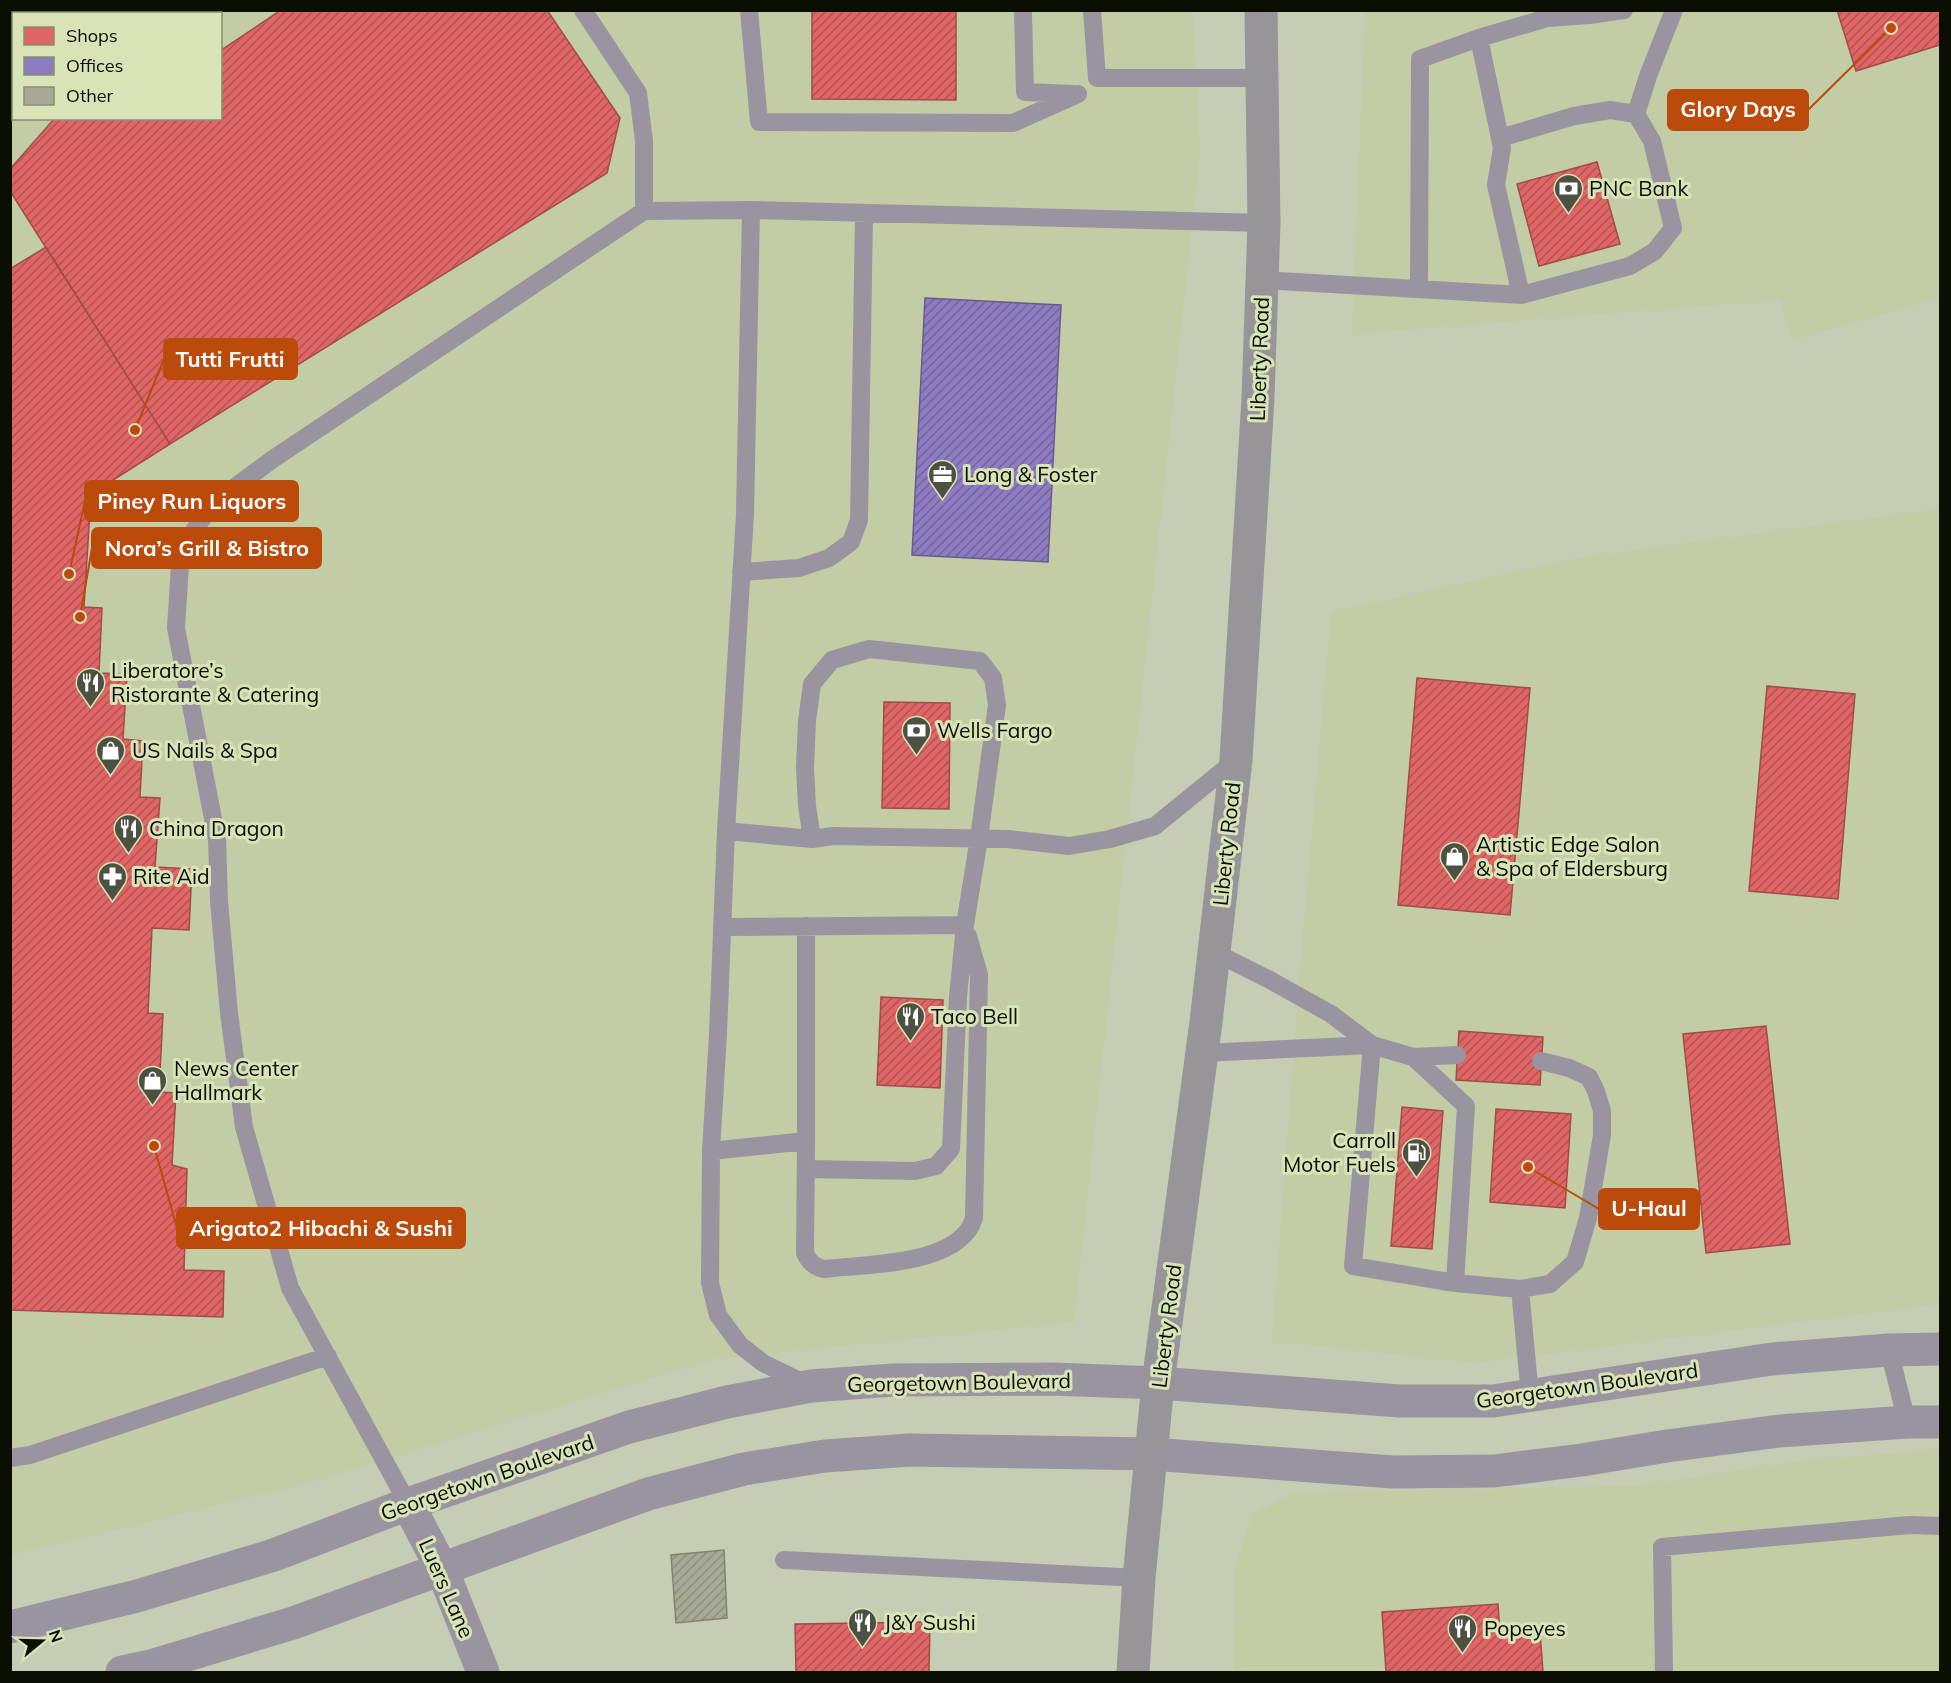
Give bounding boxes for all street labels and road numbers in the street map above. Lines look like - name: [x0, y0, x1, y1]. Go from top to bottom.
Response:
- street label: Liberty Road: [1244, 296, 1274, 422]
- street label: Liberty Road: [1207, 781, 1245, 907]
- street label: Liberty Road: [1146, 1263, 1186, 1389]
- street label: Georgetown Boulevard: [1474, 1357, 1700, 1413]
- street label: Georgetown Boulevard: [847, 1367, 1071, 1397]
- street label: Georgetown Boulevard: [377, 1428, 597, 1526]
- street label: Luers Lane: [414, 1534, 480, 1642]

